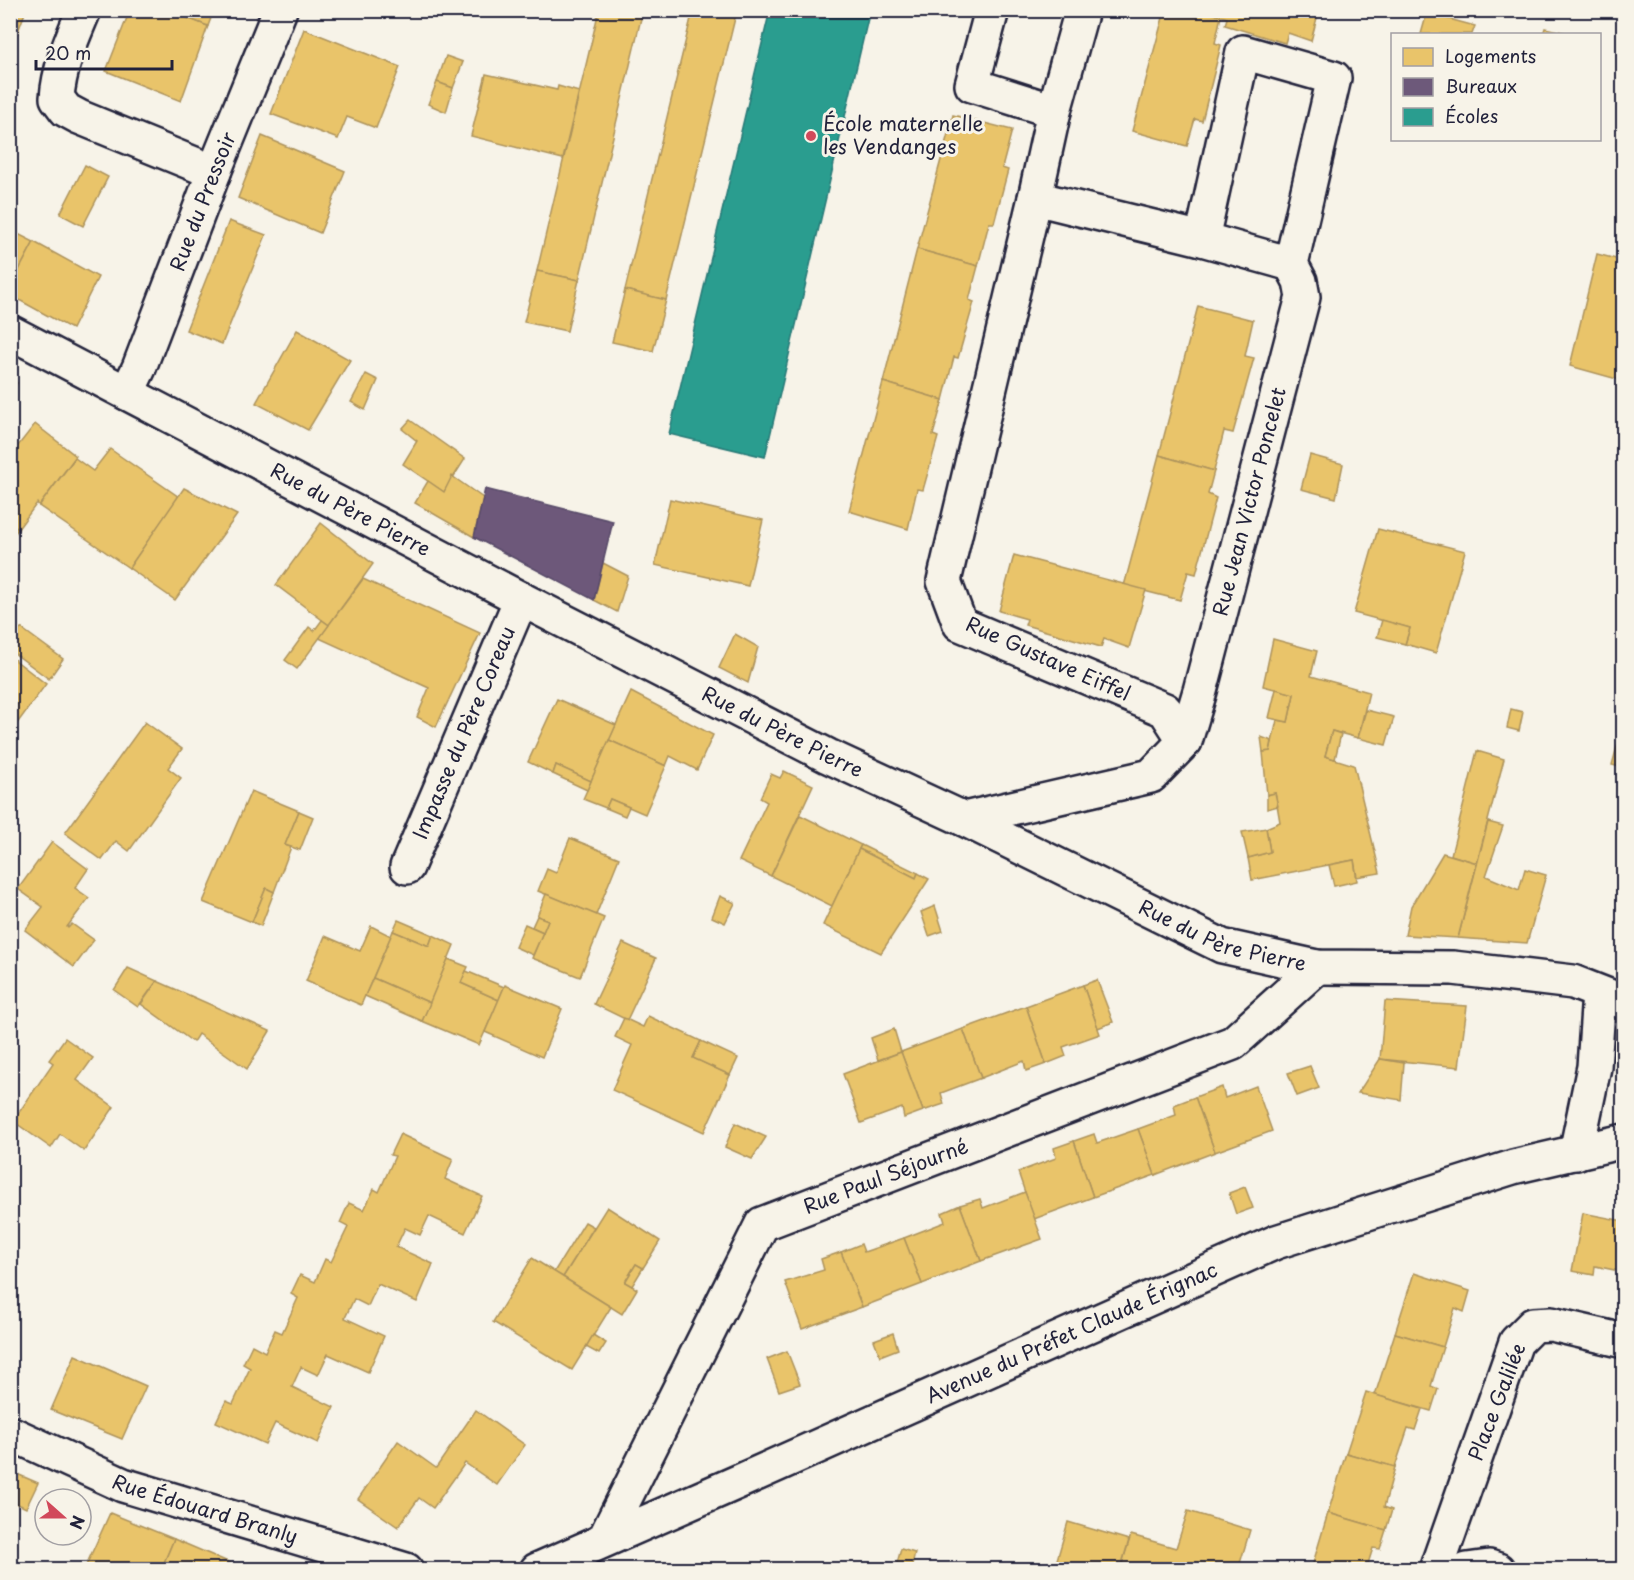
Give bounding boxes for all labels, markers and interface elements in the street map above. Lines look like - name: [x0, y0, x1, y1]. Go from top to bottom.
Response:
- scale bar: [36, 33, 172, 71]
- legend: [1391, 33, 1601, 141]
- text: 20 m: [45, 39, 91, 66]
- text: Logements: [1445, 42, 1536, 69]
- text: Bureaux: [1445, 72, 1517, 99]
- text: Écoles: [1445, 102, 1498, 129]
- place label: École maternelle les Vendanges: [823, 108, 983, 161]
- street label: Rue du Pressoir: [161, 127, 243, 275]
- marker: École maternelle les Vendanges: [804, 129, 818, 143]
- street label: Rue Jean Victor Poncelet: [1204, 384, 1293, 619]
- street label: Rue du Père Pierre: [265, 455, 436, 563]
- street label: Rue Gustave Eiffel: [961, 608, 1135, 708]
- street label: Impasse du Père Coreau: [405, 621, 522, 843]
- street label: Rue du Père Pierre: [697, 678, 868, 784]
- street label: Rue du Père Pierre: [1134, 891, 1309, 978]
- street label: Rue Paul Séjourné: [799, 1130, 972, 1221]
- street label: Avenue du Préfet Claude Érignac: [921, 1254, 1222, 1410]
- street label: Place Galilée: [1460, 1338, 1532, 1465]
- street label: Rue Édouard Branly: [108, 1466, 302, 1551]
- north arrow: [33, 1487, 93, 1547]
- text: N: [64, 1513, 91, 1533]

